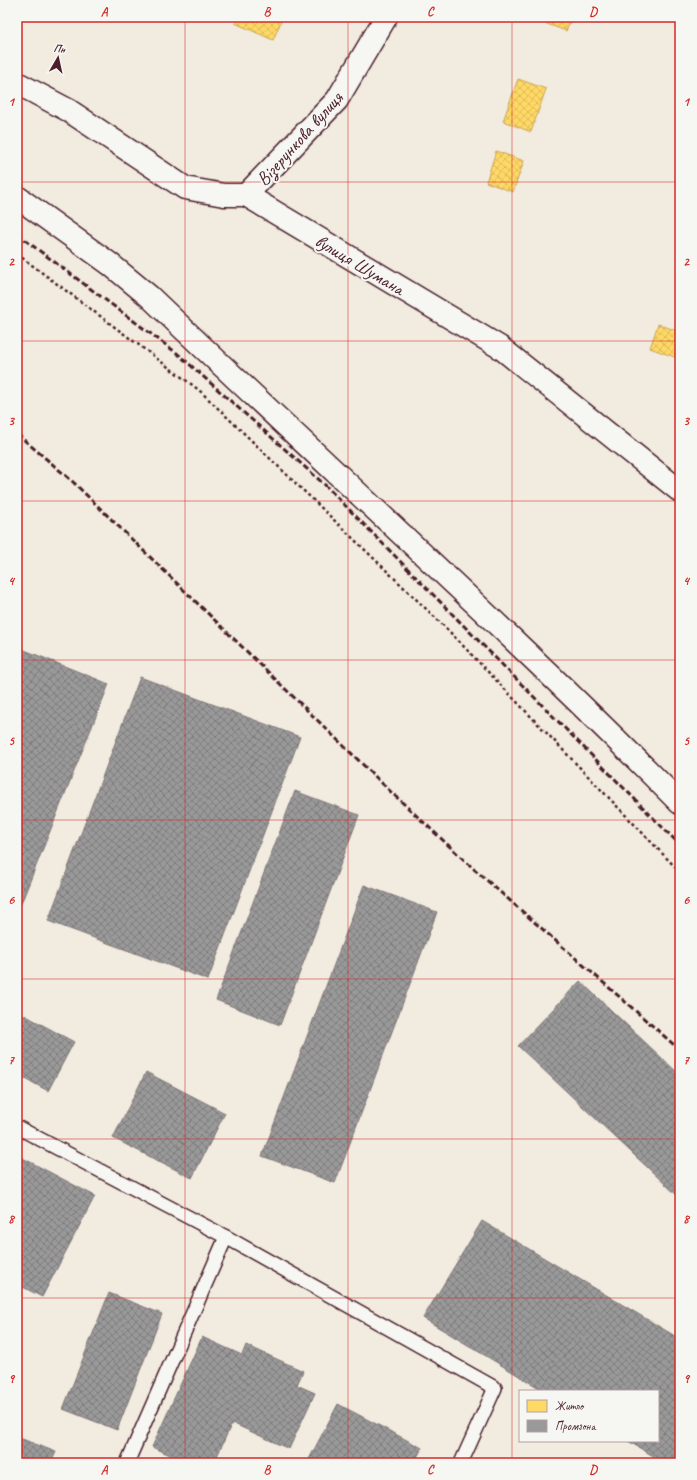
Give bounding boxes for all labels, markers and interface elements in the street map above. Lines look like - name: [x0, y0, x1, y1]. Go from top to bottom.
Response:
- text: A: [101, 4, 109, 20]
- text: B: [264, 4, 272, 20]
- text: C: [427, 4, 435, 20]
- text: D: [589, 4, 598, 20]
- north arrow: [38, 38, 78, 78]
- text: Пн: [53, 40, 67, 56]
- street label: Візерункова вулиця: [251, 86, 349, 191]
- text: 1: [8, 94, 16, 110]
- text: 1: [683, 94, 691, 110]
- street label: вулиця Шумана: [311, 229, 410, 302]
- text: 2: [8, 254, 15, 270]
- text: 2: [683, 254, 690, 270]
- text: 3: [8, 413, 15, 429]
- text: 3: [683, 413, 690, 429]
- text: 4: [8, 573, 16, 589]
- text: 4: [683, 573, 691, 589]
- text: 5: [8, 733, 15, 749]
- text: 5: [683, 733, 690, 749]
- text: 6: [8, 892, 15, 908]
- text: 6: [683, 892, 690, 908]
- text: 7: [8, 1052, 15, 1068]
- text: 7: [683, 1052, 690, 1068]
- text: 8: [8, 1211, 16, 1227]
- text: 8: [683, 1211, 691, 1227]
- text: 9: [8, 1371, 15, 1387]
- text: 9: [683, 1371, 690, 1387]
- legend: [519, 1390, 659, 1442]
- text: Житло: [555, 1398, 585, 1414]
- text: Промзона: [555, 1418, 597, 1434]
- text: A: [101, 1462, 109, 1478]
- text: B: [264, 1462, 272, 1478]
- text: C: [427, 1462, 435, 1478]
- text: D: [589, 1462, 598, 1478]

